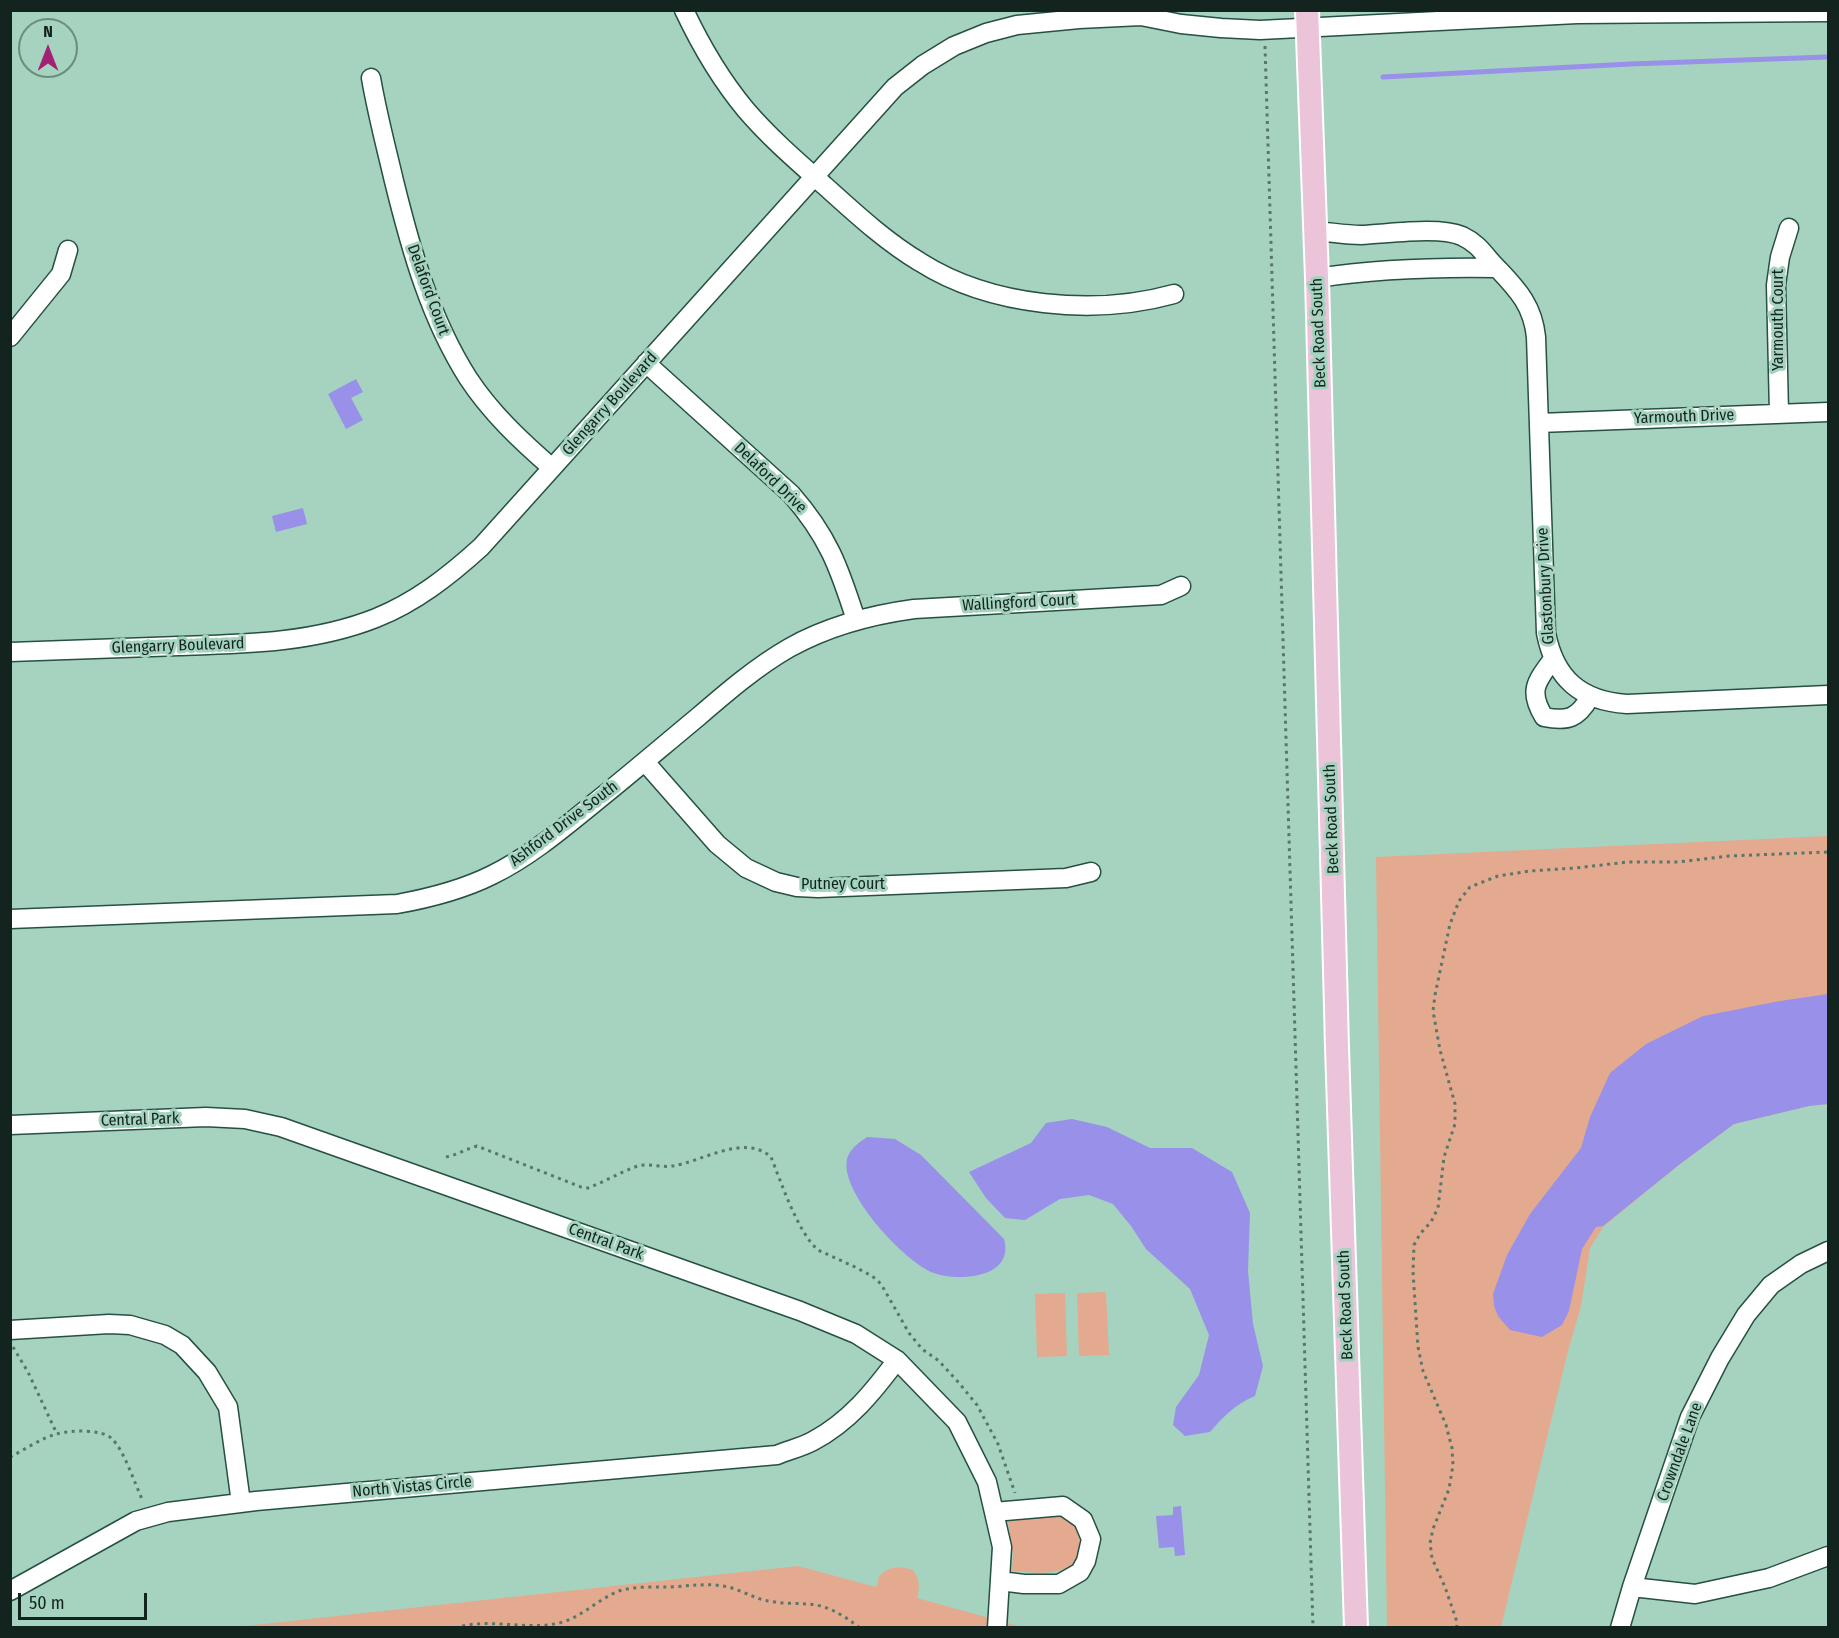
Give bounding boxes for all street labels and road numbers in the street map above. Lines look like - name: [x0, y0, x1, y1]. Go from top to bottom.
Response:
- street label: Delaford Court: [403, 242, 453, 338]
- street label: Yarmouth Court: [1769, 269, 1789, 371]
- street label: Beck Road South: [1307, 278, 1331, 388]
- street label: Glengarry Boulevard: [558, 348, 662, 460]
- street label: Yarmouth Drive: [1633, 406, 1735, 428]
- street label: Delaford Drive: [730, 439, 810, 517]
- street label: Glastonbury Drive: [1533, 527, 1559, 645]
- street label: Wallingford Court: [962, 590, 1076, 616]
- street label: Glengarry Boulevard: [111, 634, 245, 658]
- street label: Beck Road South: [1320, 764, 1344, 874]
- street label: Ashford Drive South: [506, 777, 622, 871]
- street label: Putney Court: [801, 875, 885, 895]
- street label: Central Park: [100, 1109, 180, 1131]
- street label: Central Park: [566, 1220, 646, 1264]
- street label: Beck Road South: [1334, 1250, 1358, 1360]
- street label: Crowndale Lane: [1653, 1400, 1707, 1504]
- street label: North Vistas Circle: [352, 1472, 472, 1502]

